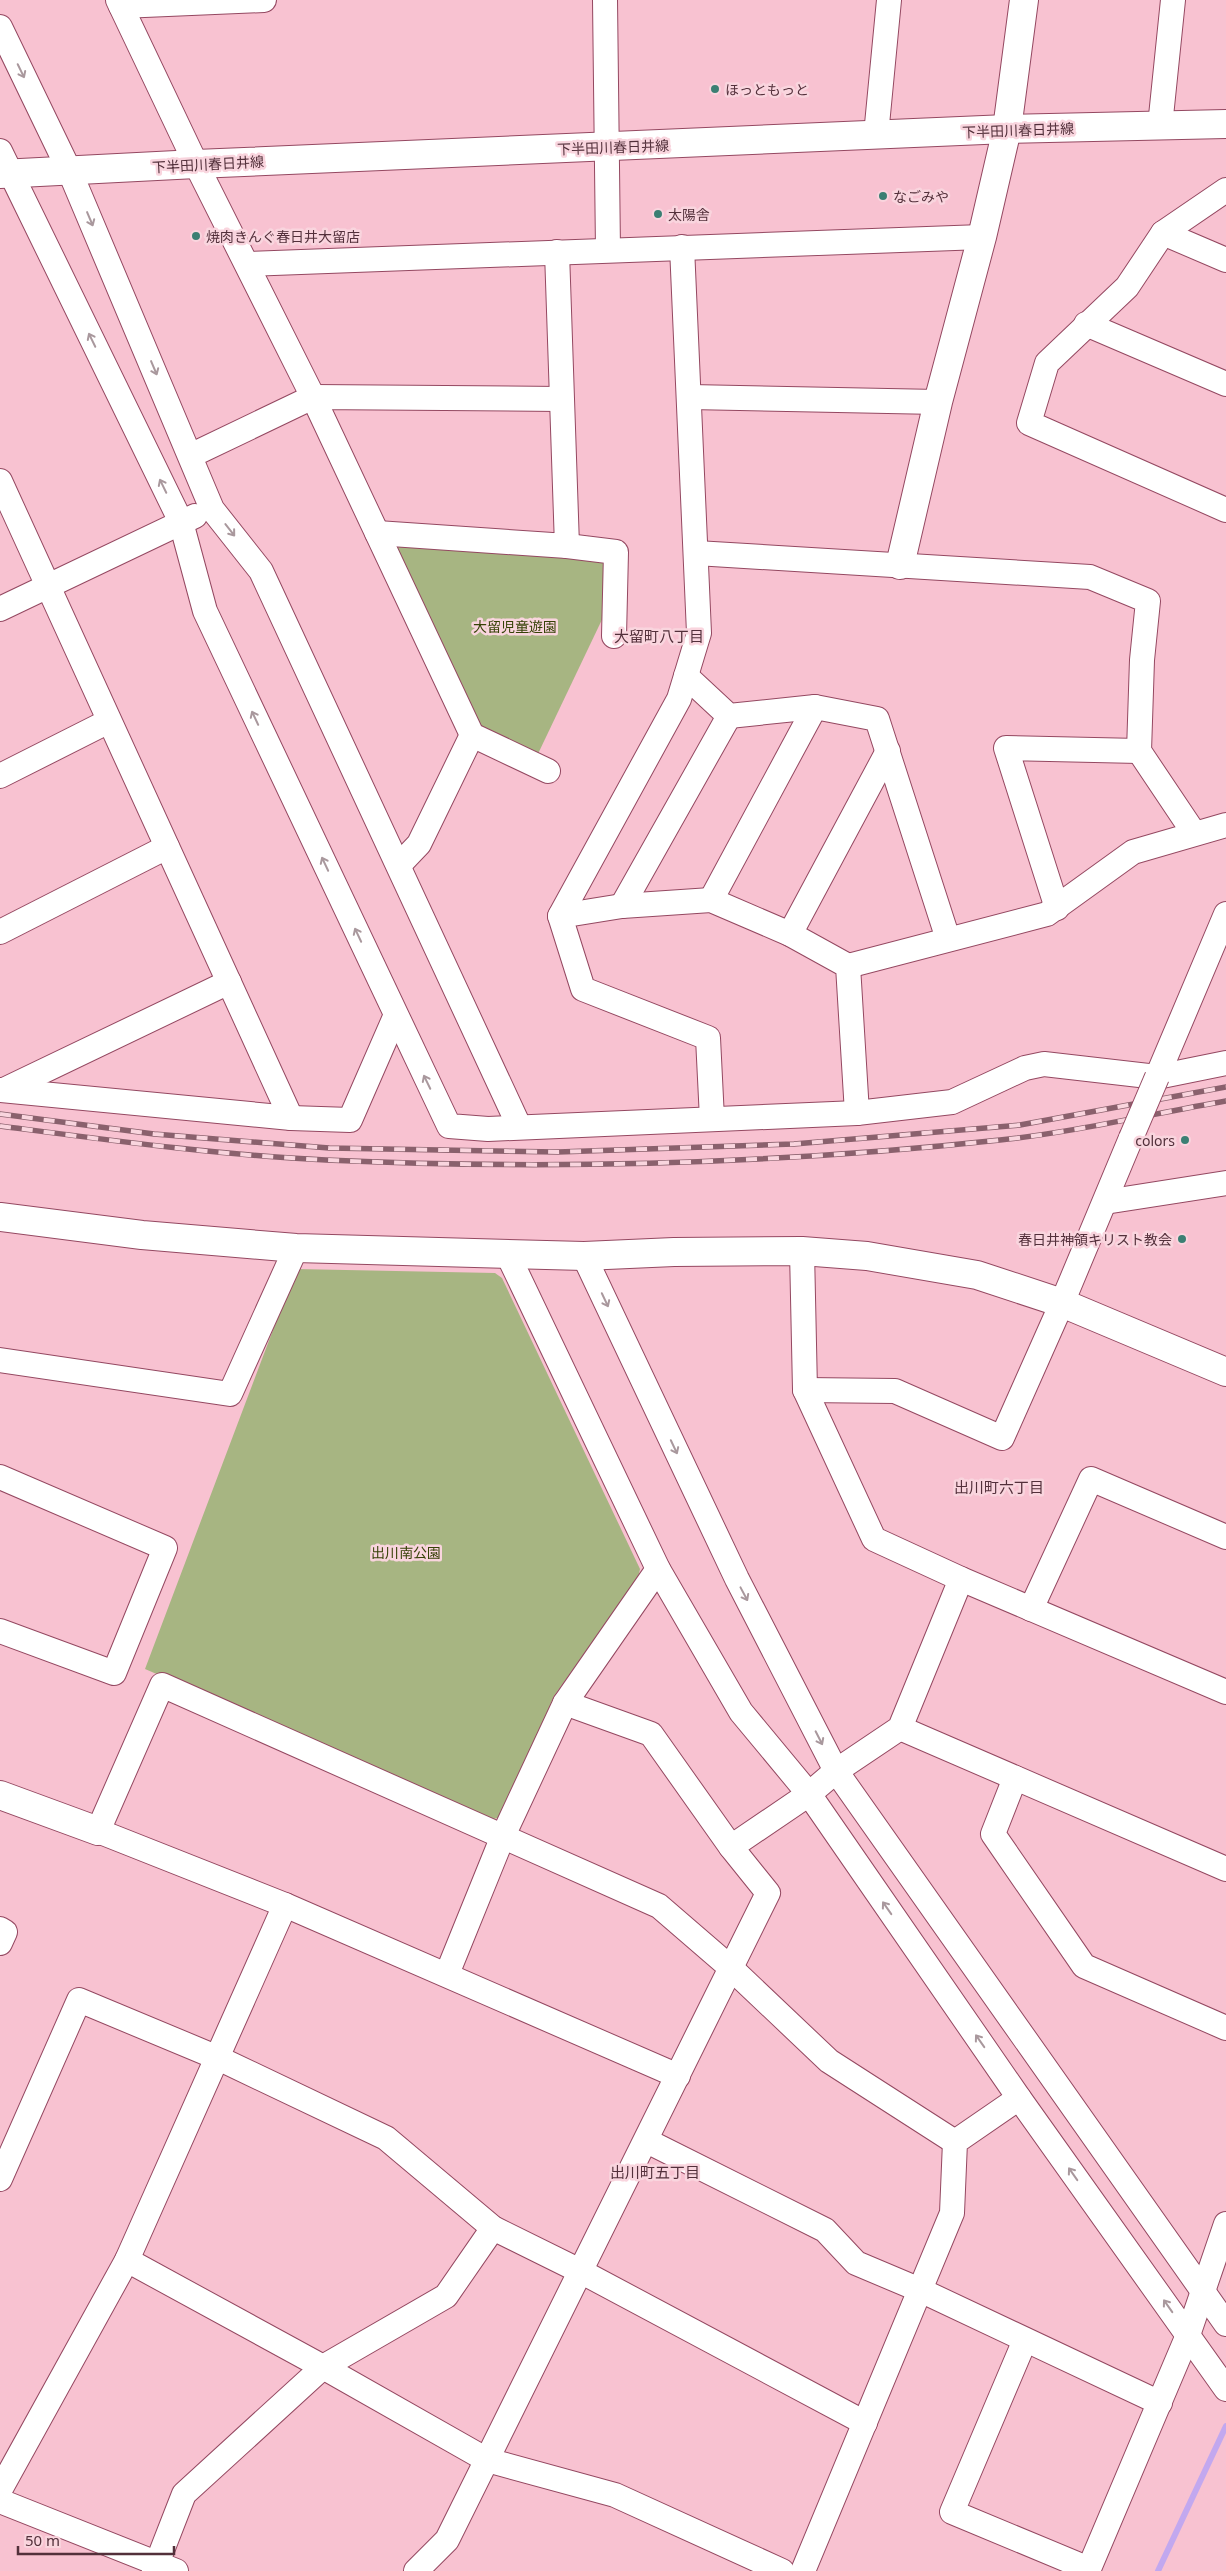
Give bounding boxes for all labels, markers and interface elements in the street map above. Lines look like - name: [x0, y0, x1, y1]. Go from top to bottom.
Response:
- one-way arrow: [17, 63, 26, 78]
- place label: ほっともっと: [725, 80, 809, 99]
- marker: ほっともっと: [709, 83, 721, 95]
- street label: 下半田川春日井線: [962, 119, 1074, 141]
- street label: 下半田川春日井線: [557, 136, 669, 158]
- street label: 下半田川春日井線: [152, 152, 264, 176]
- place label: なごみや: [893, 187, 949, 206]
- marker: なごみや: [877, 190, 889, 202]
- place label: 太陽舎: [668, 205, 710, 224]
- marker: 太陽舎: [652, 208, 664, 220]
- one-way arrow: [85, 211, 95, 226]
- place label: 焼肉きんぐ春日井大留店: [206, 227, 360, 246]
- marker: 焼肉きんぐ春日井大留店: [190, 230, 202, 242]
- one-way arrow: [87, 333, 96, 348]
- one-way arrow: [149, 360, 159, 375]
- one-way arrow: [158, 479, 168, 494]
- one-way arrow: [224, 523, 235, 536]
- park label: 大留児童遊園: [473, 617, 557, 636]
- district label: 大留町八丁目: [614, 626, 704, 646]
- one-way arrow: [250, 710, 260, 725]
- one-way arrow: [319, 857, 329, 872]
- one-way arrow: [352, 928, 362, 943]
- one-way arrow: [422, 1075, 431, 1090]
- place label: colors: [1135, 1131, 1175, 1150]
- marker: colors: [1179, 1134, 1191, 1146]
- place label: 春日井神領キリスト教会: [1018, 1230, 1172, 1249]
- marker: 春日井神領キリスト教会: [1176, 1233, 1188, 1245]
- one-way arrow: [601, 1292, 610, 1307]
- one-way arrow: [670, 1439, 680, 1454]
- district label: 出川町六丁目: [954, 1477, 1044, 1497]
- park label: 出川南公園: [371, 1543, 441, 1562]
- one-way arrow: [739, 1586, 749, 1601]
- one-way arrow: [815, 1730, 824, 1745]
- one-way arrow: [882, 1901, 892, 1915]
- one-way arrow: [975, 2034, 985, 2048]
- district label: 出川町五丁目: [610, 2162, 700, 2182]
- one-way arrow: [1068, 2167, 1078, 2181]
- one-way arrow: [1162, 2300, 1173, 2313]
- scale bar: [18, 2524, 174, 2556]
- text: 50 m: [25, 2530, 60, 2550]

